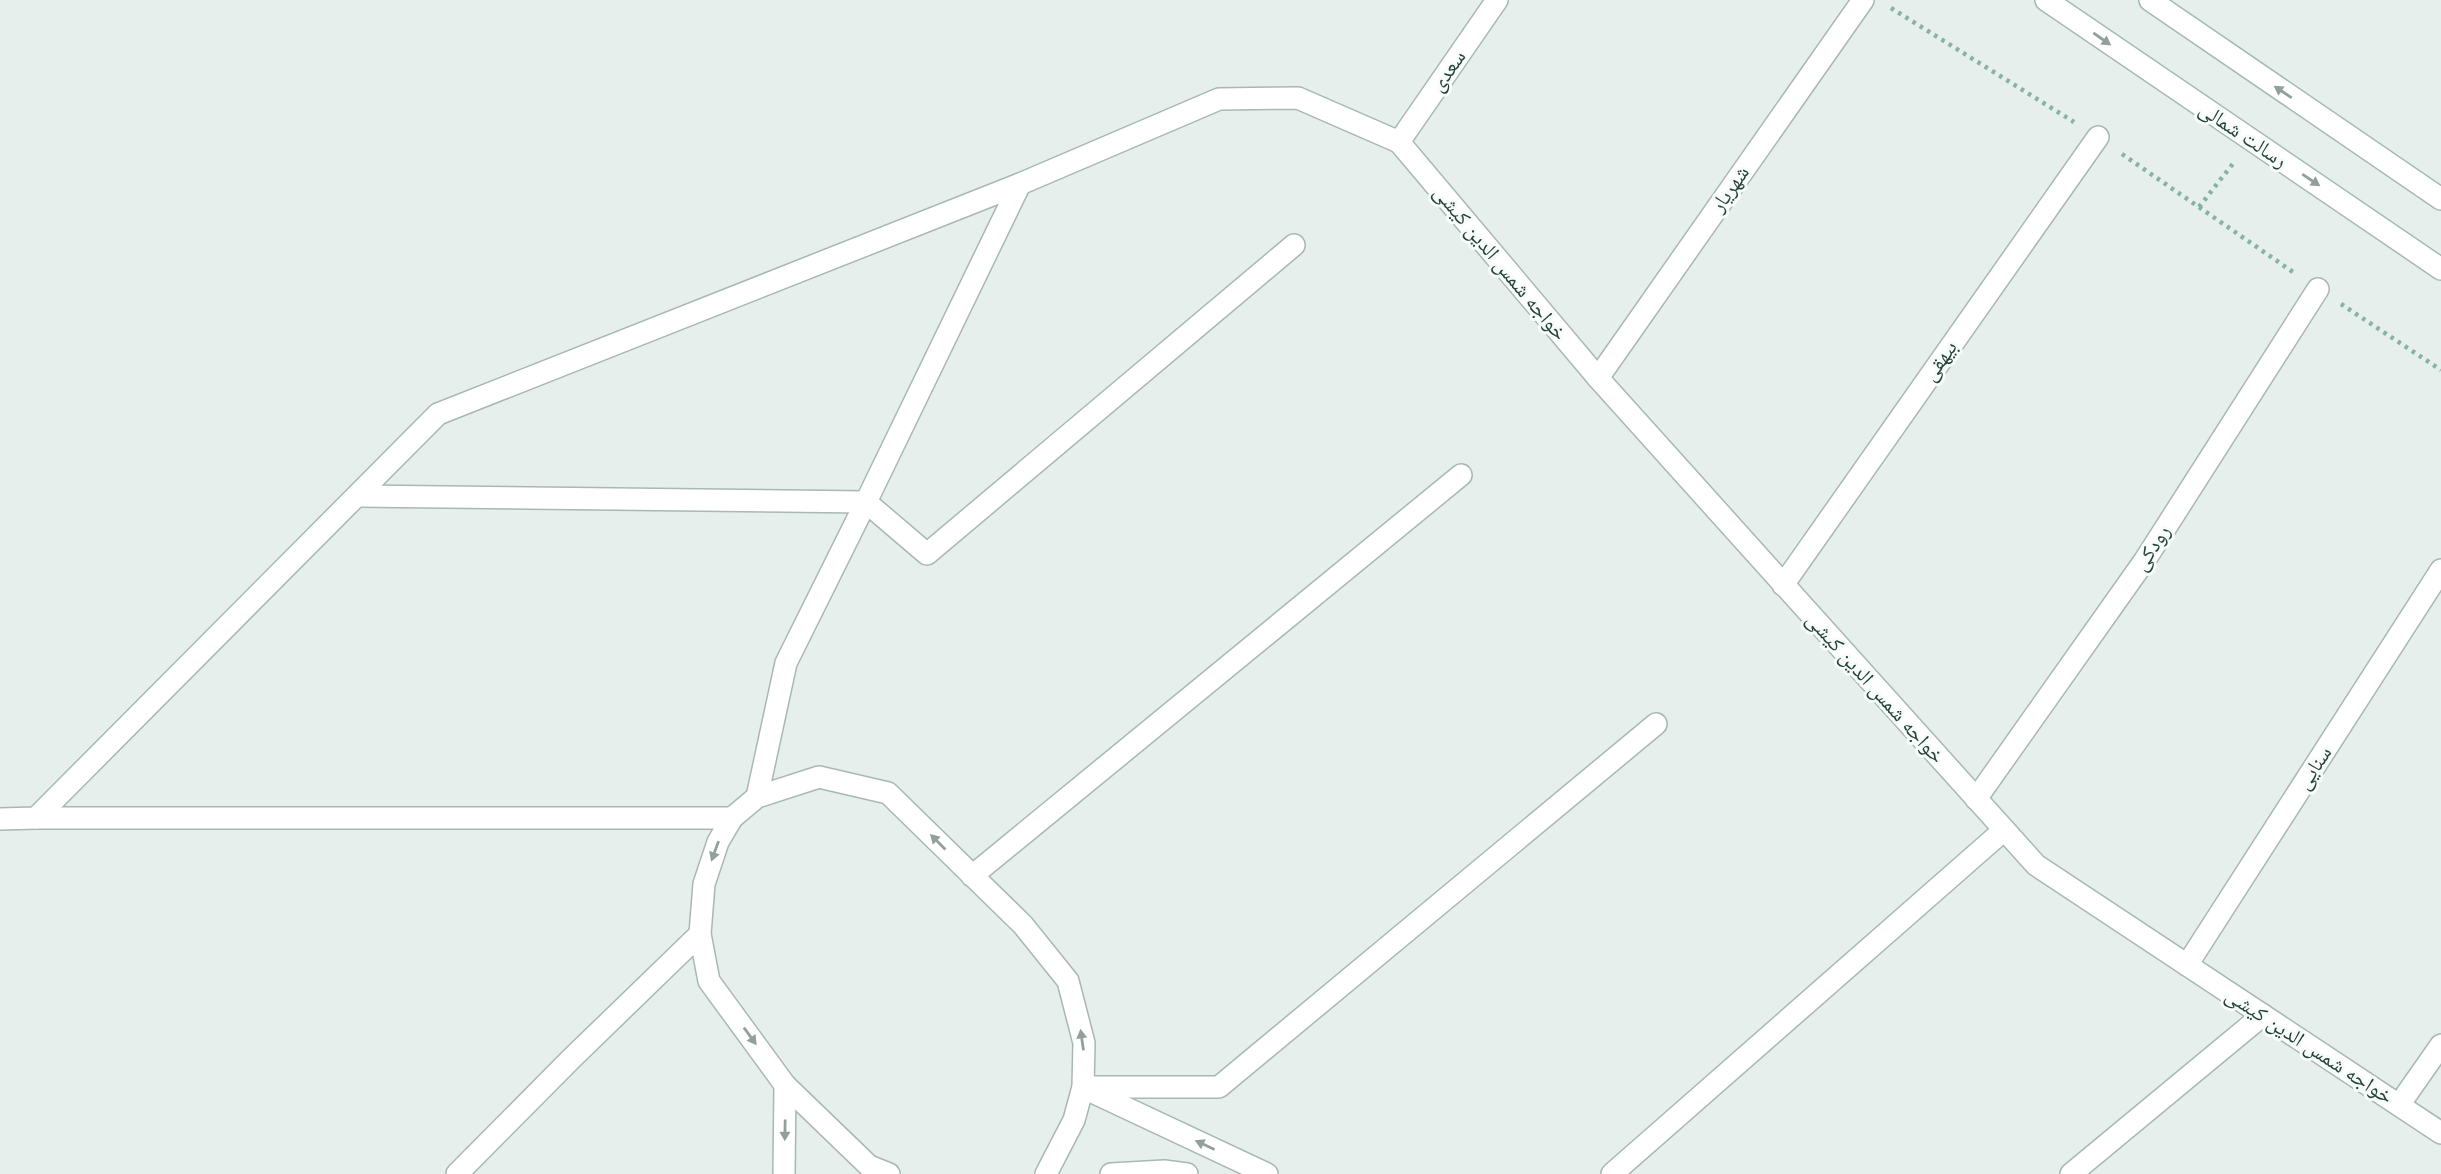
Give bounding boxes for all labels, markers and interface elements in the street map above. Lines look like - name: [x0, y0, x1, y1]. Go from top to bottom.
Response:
- one-way arrow: [2093, 32, 2111, 46]
- street label: سعدی: [1425, 45, 1471, 97]
- one-way arrow: [2274, 85, 2293, 98]
- street label: رسالت شمالی: [2194, 96, 2292, 174]
- street label: شهریار: [1705, 161, 1755, 218]
- one-way arrow: [2302, 173, 2320, 187]
- street label: خواجه شمس الدين كيشی: [1428, 180, 1572, 346]
- street label: بیهقی: [1917, 336, 1963, 386]
- street label: رودکی: [2128, 520, 2176, 576]
- street label: خواجه شمس الدين كيشی: [1801, 607, 1949, 769]
- street label: سنایی: [2291, 742, 2337, 794]
- one-way arrow: [930, 834, 947, 850]
- one-way arrow: [710, 841, 721, 862]
- street label: خواجه شمس الدين كيشی: [2221, 982, 2397, 1110]
- one-way arrow: [742, 1027, 756, 1045]
- one-way arrow: [1076, 1029, 1087, 1051]
- one-way arrow: [779, 1119, 790, 1141]
- one-way arrow: [1195, 1139, 1215, 1151]

